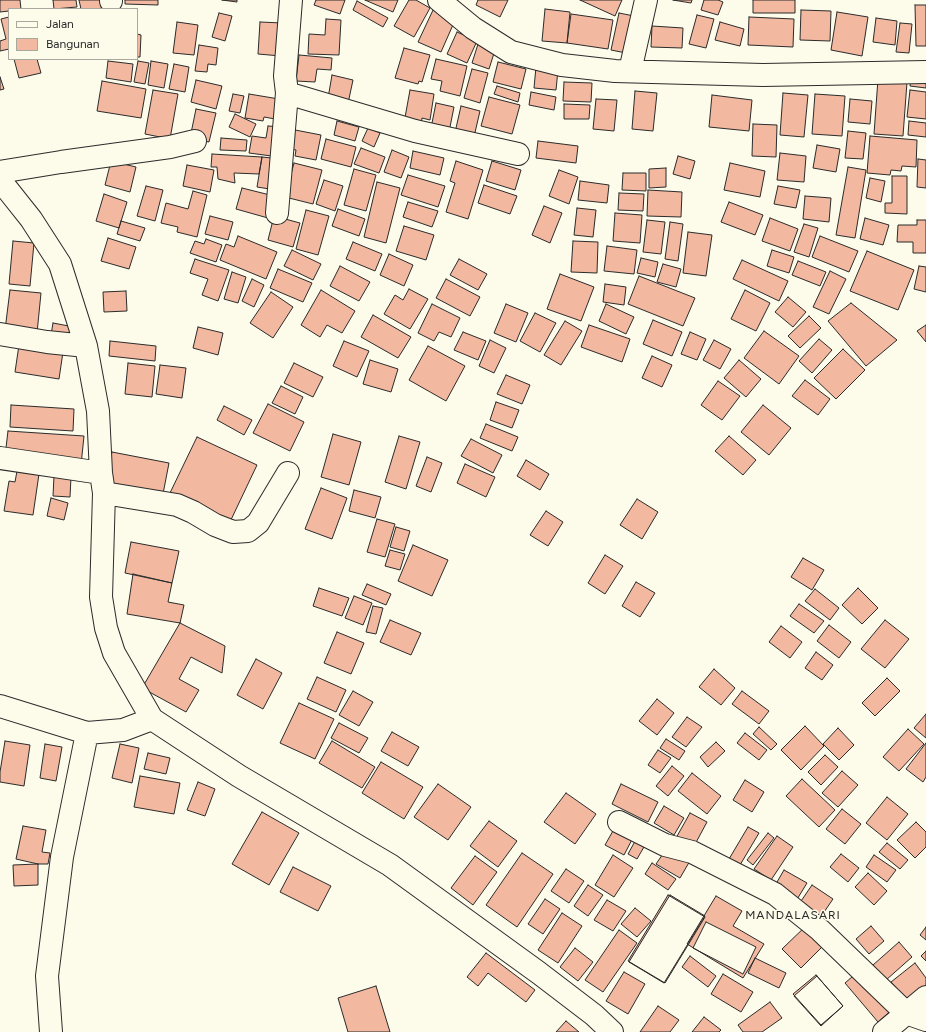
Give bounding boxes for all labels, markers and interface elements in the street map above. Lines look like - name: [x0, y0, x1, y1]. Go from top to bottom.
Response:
- legend: [8, 8, 138, 60]
- text: Jalan: [46, 17, 74, 31]
- text: Bangunan: [46, 37, 99, 51]
- district label: MANDALASARI: [745, 908, 841, 922]

